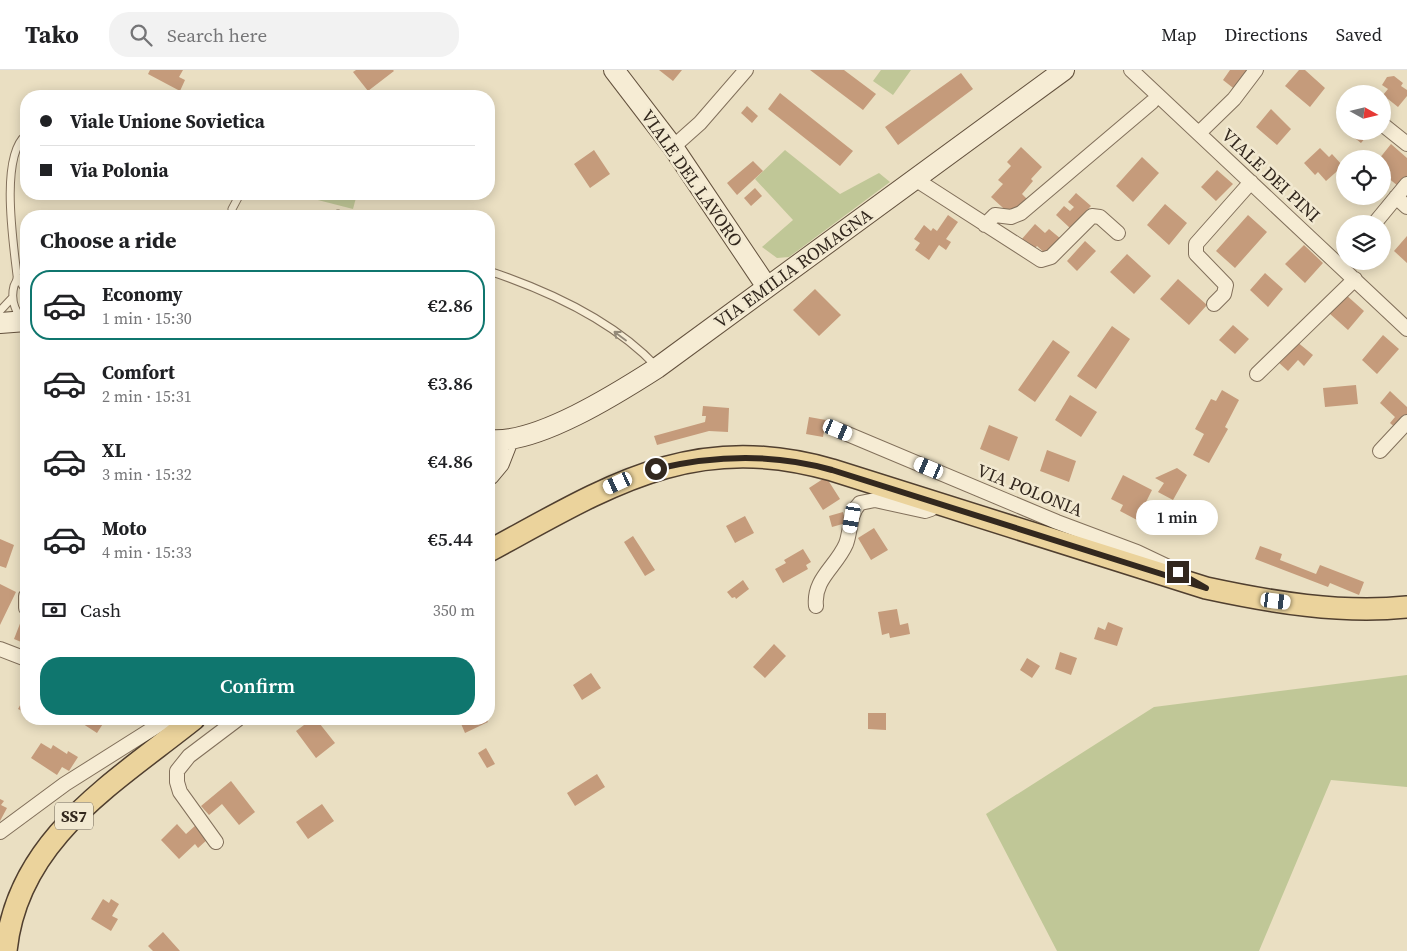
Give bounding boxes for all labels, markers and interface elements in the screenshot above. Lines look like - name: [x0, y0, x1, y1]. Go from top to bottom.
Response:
- search box: [109, 12, 459, 57]
- text: Tako: [25, 18, 79, 51]
- icon: search: [127, 21, 155, 49]
- text: Search here: [167, 22, 267, 48]
- text: Map: [1161, 22, 1197, 47]
- text: Directions: [1225, 22, 1308, 47]
- text: Saved: [1336, 22, 1382, 47]
- north arrow: [1336, 85, 1391, 140]
- map controls: [1336, 85, 1391, 270]
- street label: VIALE DEL LAVORO: [635, 104, 749, 252]
- text: Viale Unione Sovietica: [70, 108, 265, 134]
- street label: VIALE DEI PINI: [1216, 123, 1326, 227]
- button: locate: [1336, 150, 1391, 205]
- text: Via Polonia: [70, 157, 169, 183]
- street label: VIA EMILIA ROMAGNA: [709, 202, 877, 334]
- button: layers: [1336, 215, 1391, 270]
- text: Choose a ride: [40, 225, 177, 255]
- text: Economy: [102, 281, 183, 307]
- icon: car: [42, 283, 87, 328]
- text: €2.86: [428, 292, 473, 318]
- text: 1 min · 15:30: [102, 307, 192, 329]
- one-way arrow: [613, 331, 627, 341]
- text: Comfort: [102, 359, 175, 385]
- icon: car: [42, 361, 87, 406]
- text: €3.86: [428, 370, 473, 396]
- text: 2 min · 15:31: [102, 385, 192, 407]
- car: [821, 417, 854, 443]
- text: XL: [102, 437, 125, 463]
- icon: car: [42, 439, 87, 484]
- text: €4.86: [428, 448, 473, 474]
- car: [912, 455, 945, 481]
- street label: VIA POLONIA: [973, 457, 1087, 523]
- route start: [645, 458, 667, 480]
- text: 3 min · 15:32: [102, 463, 192, 485]
- car: [601, 470, 634, 496]
- callout: 1 min: [1137, 500, 1219, 534]
- car: [842, 502, 861, 534]
- text: 1 min: [1156, 506, 1198, 528]
- text: Moto: [102, 515, 147, 541]
- icon: car: [42, 517, 87, 562]
- text: €5.44: [428, 526, 473, 552]
- text: 4 min · 15:33: [102, 541, 192, 563]
- route end: [1167, 561, 1189, 583]
- car: [1260, 592, 1291, 610]
- icon: cash: [40, 596, 68, 624]
- text: Cash: [80, 597, 121, 623]
- text: 350 m: [433, 599, 475, 621]
- button: Confirm: [40, 657, 475, 715]
- road number: SS7: [55, 802, 93, 829]

